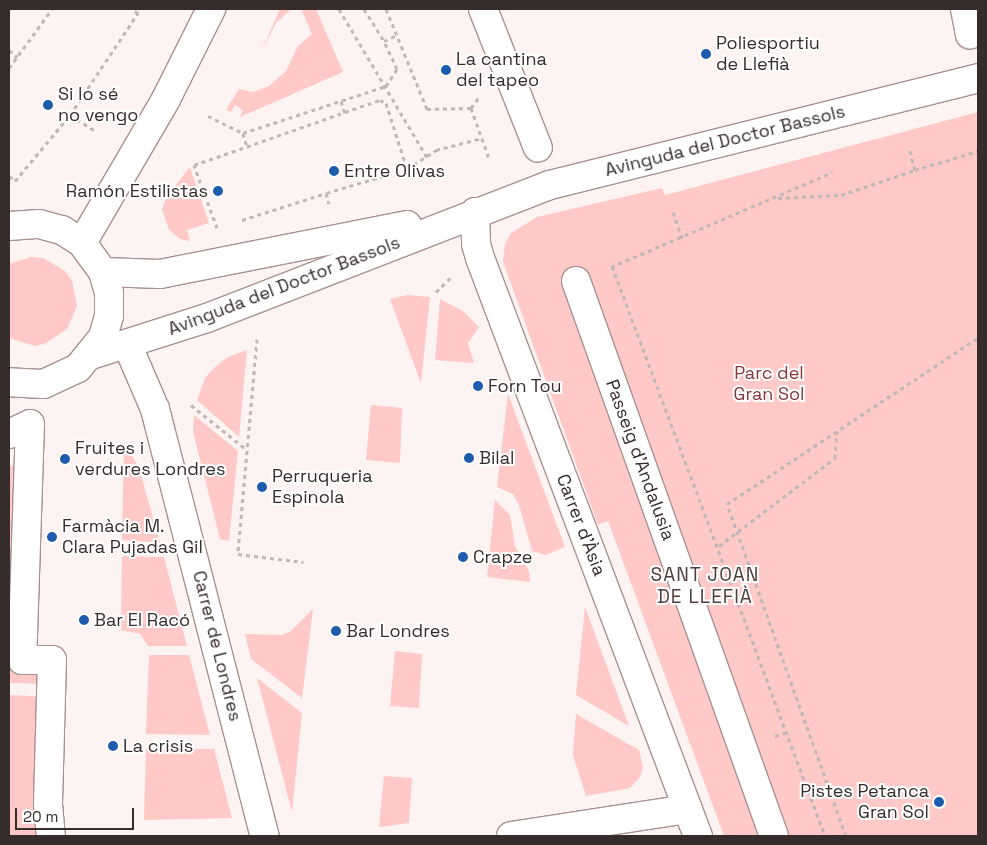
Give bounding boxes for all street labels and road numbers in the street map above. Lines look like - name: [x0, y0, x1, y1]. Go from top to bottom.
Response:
- street label: Avinguda del Doctor Bassols: [603, 101, 847, 181]
- street label: Avinguda del Doctor Bassols: [165, 232, 403, 340]
- street label: Passeig d'Andalusia: [601, 377, 679, 543]
- street label: Carrer d'Àsia: [552, 471, 610, 579]
- street label: Carrer de Londres: [188, 569, 246, 723]

